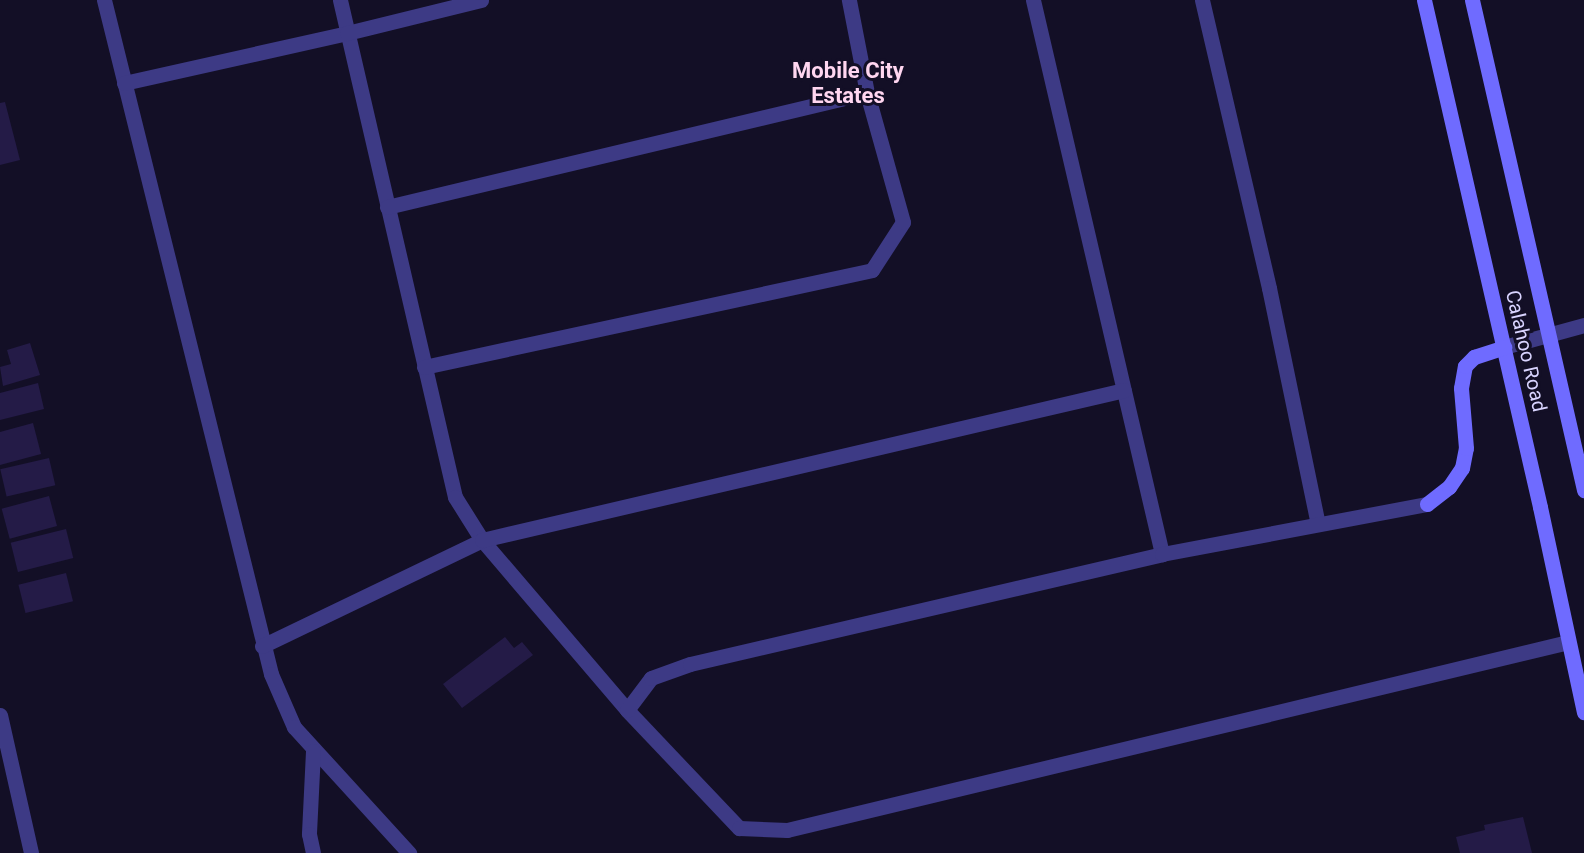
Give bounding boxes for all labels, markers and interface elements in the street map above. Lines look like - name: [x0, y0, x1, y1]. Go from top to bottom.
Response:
- district label: Mobile City Estates: [792, 57, 904, 108]
- street label: Calahoo Road: [1500, 288, 1552, 414]

